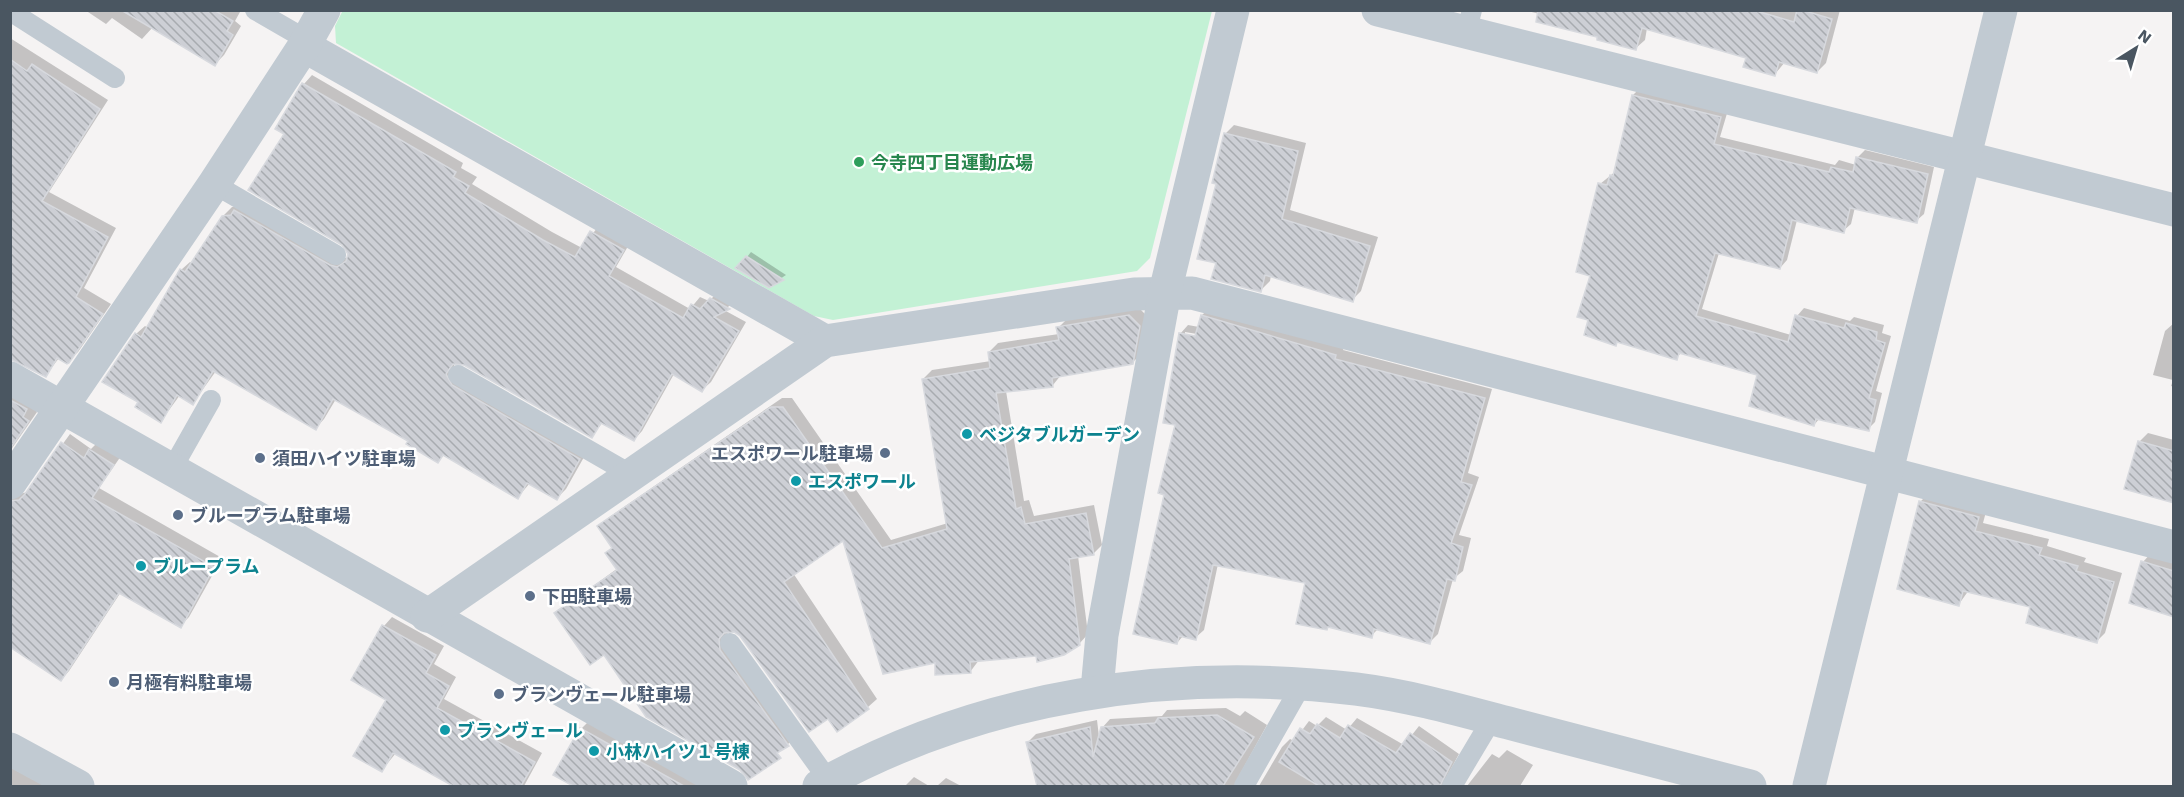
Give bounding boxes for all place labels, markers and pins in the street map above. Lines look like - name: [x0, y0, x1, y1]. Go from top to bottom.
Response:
- place label: 今寺四丁目運動広場: [871, 152, 1033, 173]
- marker: 今寺四丁目運動広場: [852, 155, 866, 169]
- place label: ベジタブルガーデン: [979, 424, 1140, 445]
- marker: ベジタブルガーデン: [960, 427, 974, 441]
- place label: エスポワール駐車場: [711, 443, 873, 464]
- marker: エスポワール駐車場: [878, 446, 892, 460]
- place label: 須田ハイツ駐車場: [272, 448, 416, 469]
- marker: 須田ハイツ駐車場: [253, 451, 267, 465]
- place label: エスポワール: [808, 471, 916, 492]
- marker: エスポワール: [789, 474, 803, 488]
- place label: ブループラム駐車場: [190, 505, 350, 526]
- marker: ブループラム駐車場: [171, 508, 185, 522]
- place label: ブループラム: [153, 556, 259, 577]
- marker: ブループラム: [134, 559, 148, 573]
- place label: 下田駐車場: [542, 586, 632, 607]
- marker: 下田駐車場: [523, 589, 537, 603]
- place label: 月極有料駐車場: [126, 672, 252, 693]
- marker: 月極有料駐車場: [107, 675, 121, 689]
- place label: ブランヴェール駐車場: [511, 684, 691, 705]
- marker: ブランヴェール駐車場: [492, 687, 506, 701]
- place label: ブランヴェール: [457, 720, 583, 741]
- marker: ブランヴェール: [438, 723, 452, 737]
- place label: 小林ハイツ１号棟: [606, 741, 750, 762]
- marker: 小林ハイツ１号棟: [587, 744, 601, 758]

